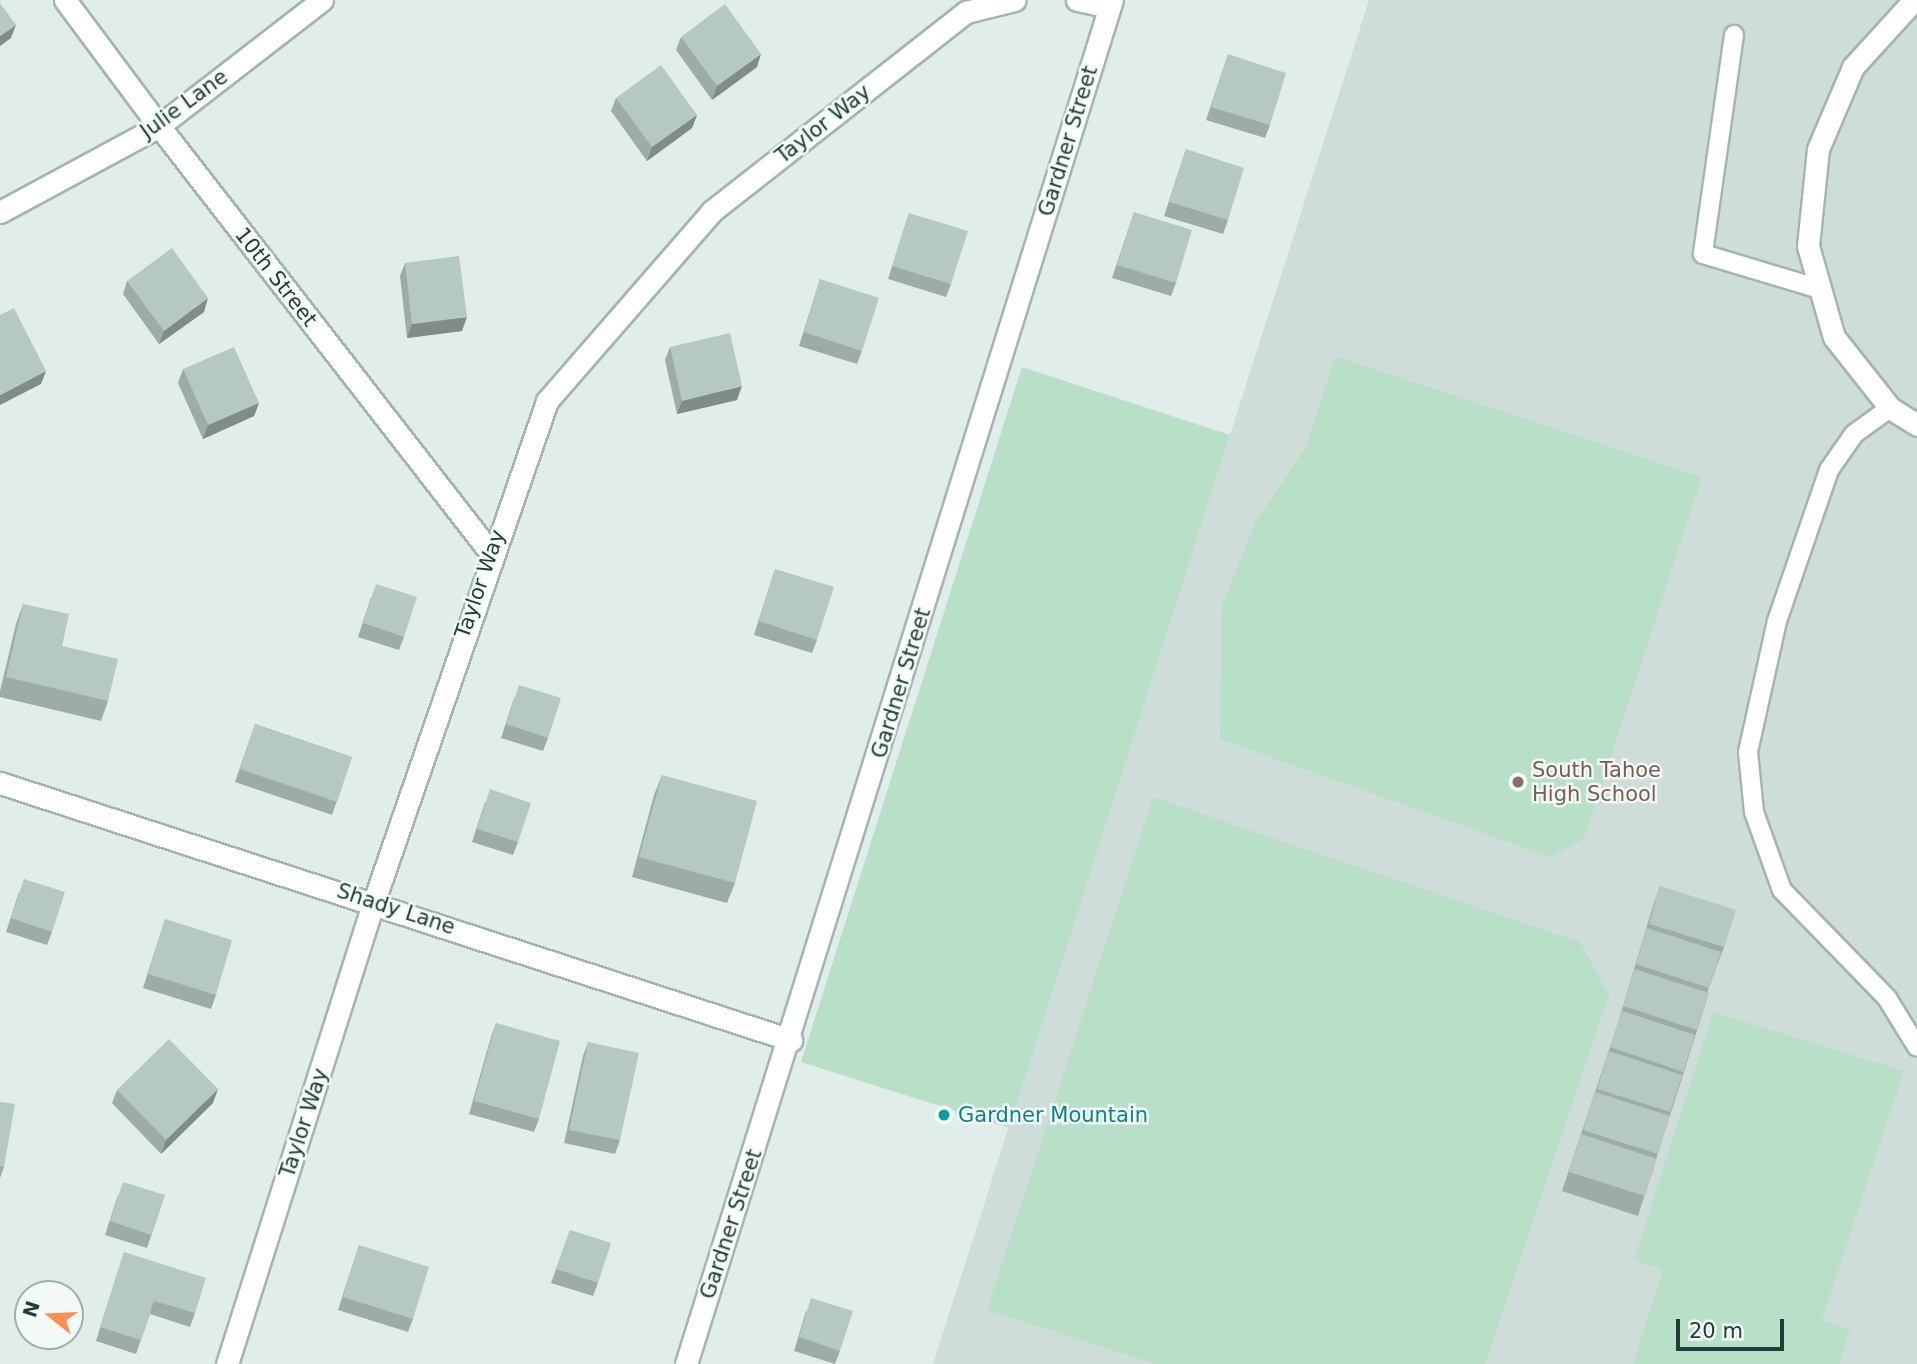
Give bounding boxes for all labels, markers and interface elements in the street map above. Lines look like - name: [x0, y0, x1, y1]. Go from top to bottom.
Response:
- street label: Gardner Street: [1033, 63, 1103, 219]
- street label: Julie Lane: [136, 64, 232, 144]
- street label: Taylor Way: [771, 79, 875, 169]
- street label: 10th Street: [230, 222, 322, 332]
- street label: Taylor Way: [450, 526, 510, 642]
- street label: Gardner Street: [866, 605, 936, 761]
- place label: South Tahoe High School: [1532, 757, 1661, 807]
- marker: South Tahoe High School: [1510, 774, 1526, 790]
- street label: Shady Lane: [334, 878, 458, 940]
- street label: Taylor Way: [275, 1065, 333, 1181]
- place label: Gardner Mountain: [958, 1102, 1148, 1128]
- marker: Gardner Mountain: [936, 1107, 952, 1123]
- street label: Gardner Street: [695, 1146, 767, 1302]
- north arrow: [14, 1280, 84, 1350]
- text: N: [18, 1298, 44, 1320]
- scale bar: [1679, 1304, 1787, 1348]
- text: 20 m: [1689, 1319, 1743, 1343]

